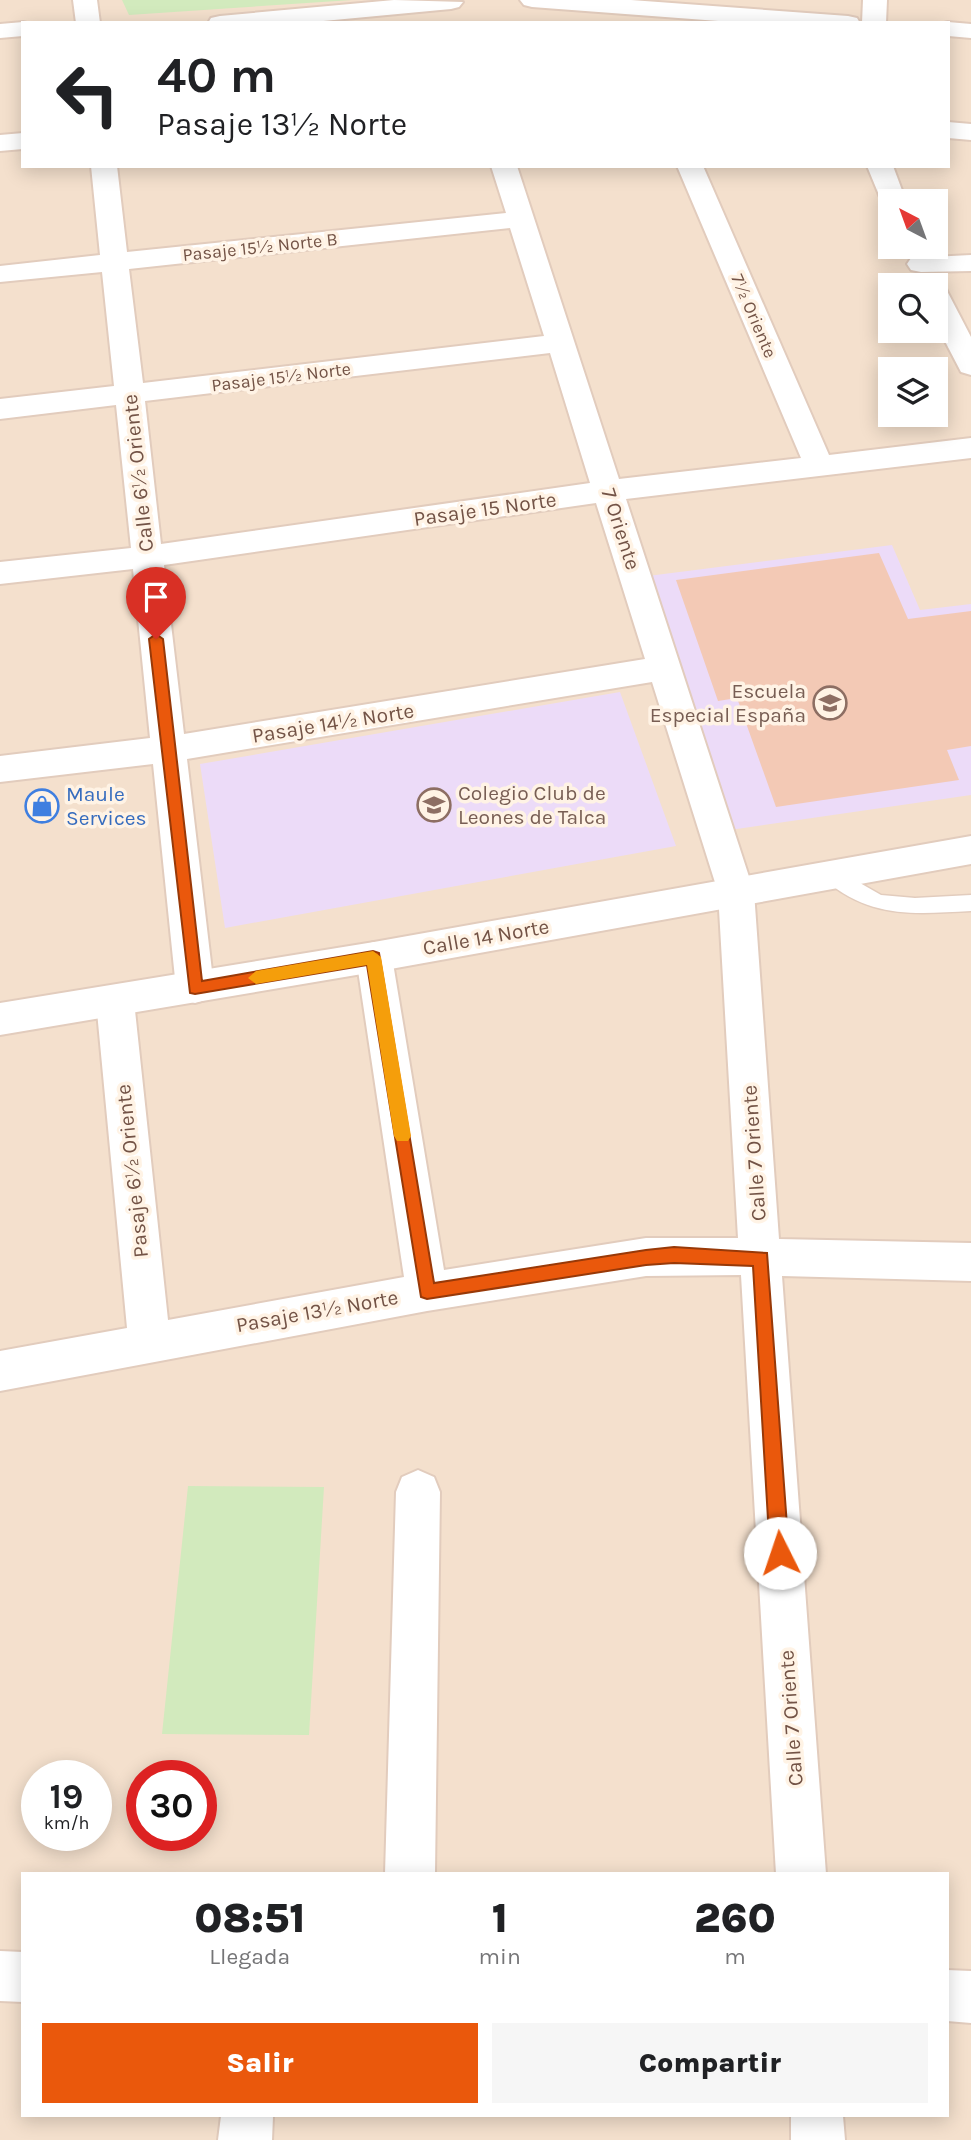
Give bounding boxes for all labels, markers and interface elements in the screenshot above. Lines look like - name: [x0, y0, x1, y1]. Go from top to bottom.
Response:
- text: 40 m: [157, 47, 276, 104]
- icon: left: [42, 49, 133, 140]
- text: Pasaje 13½ Norte: [157, 106, 407, 143]
- north arrow: [878, 189, 948, 259]
- map controls: [878, 189, 948, 427]
- street label: Pasaje 15½ Norte B: [181, 228, 339, 266]
- street label: 7½ Oriente: [726, 271, 782, 361]
- button: search: [878, 273, 948, 343]
- button: layers: [878, 357, 948, 427]
- street label: Pasaje 15½ Norte: [210, 358, 352, 396]
- street label: Calle 6½ Oriente: [118, 393, 158, 553]
- street label: 7 Oriente: [597, 485, 645, 573]
- street label: Pasaje 15 Norte: [412, 487, 558, 531]
- pin: [126, 567, 186, 639]
- icon: arrive: [137, 578, 175, 616]
- place label: Escuela Especial España: [650, 679, 806, 727]
- school or university icon: Escuela Especial España: [811, 684, 849, 722]
- street label: Pasaje 14½ Norte: [250, 698, 416, 748]
- place label: Colegio Club de Leones de Talca: [458, 781, 606, 829]
- place label: Maule Services: [66, 782, 147, 830]
- school or university icon: Colegio Club de Leones de Talca: [415, 786, 453, 824]
- shop icon: Maule Services: [23, 787, 61, 825]
- street label: Calle 14 Norte: [421, 914, 551, 960]
- street label: Pasaje 6½ Oriente: [111, 1083, 153, 1259]
- street label: Calle 7 Oriente: [737, 1084, 771, 1222]
- street label: Pasaje 13½ Norte: [234, 1285, 400, 1337]
- position arrow: [743, 1516, 817, 1590]
- street label: Calle 7 Oriente: [774, 1649, 808, 1787]
- speed limit sign: 30: [126, 1760, 217, 1851]
- text: 19: [50, 1776, 83, 1817]
- text: km/h: [44, 1812, 89, 1834]
- text: 08:51: [194, 1893, 305, 1943]
- text: 1: [492, 1893, 508, 1943]
- text: 260: [694, 1893, 776, 1943]
- text: Llegada: [209, 1943, 290, 1970]
- text: min: [479, 1943, 521, 1970]
- text: m: [724, 1943, 746, 1970]
- button: Salir: [42, 2023, 478, 2103]
- button: Compartir: [492, 2023, 928, 2103]

